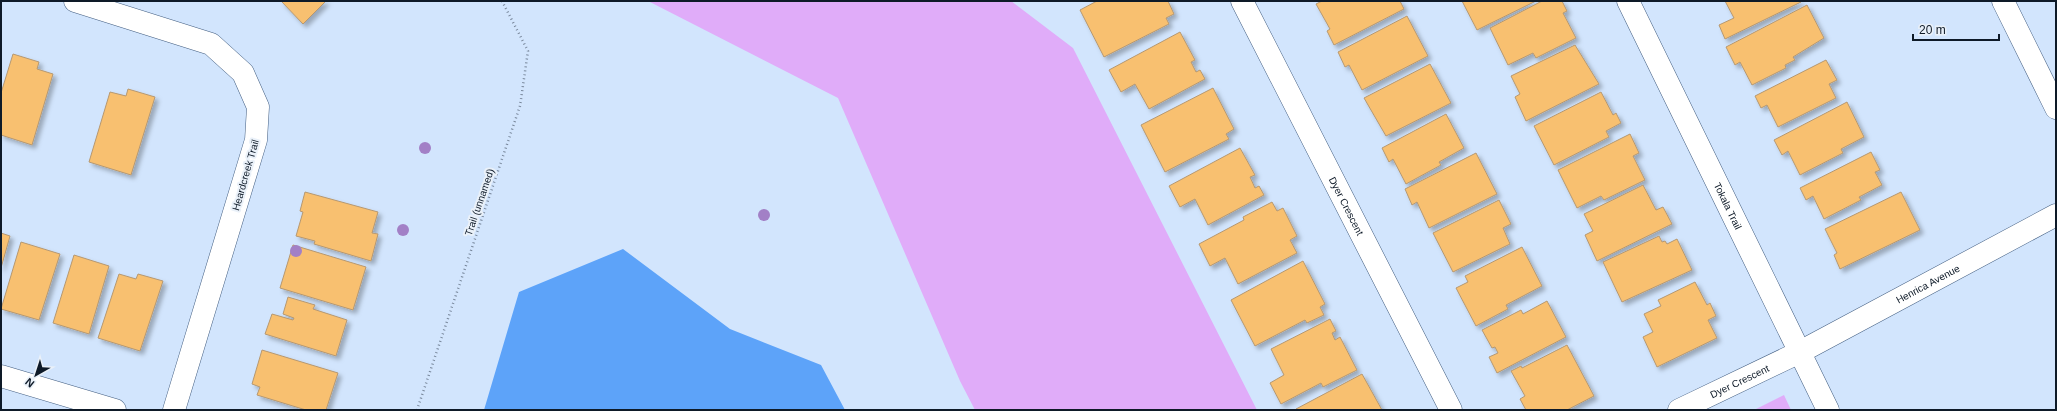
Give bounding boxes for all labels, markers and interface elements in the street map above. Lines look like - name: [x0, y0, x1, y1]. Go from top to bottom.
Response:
- scale bar: [1913, 16, 1999, 42]
- text: 20 m: [1919, 23, 1946, 37]
- street label: Heardcreek Trail: [230, 138, 261, 212]
- street label: Trail (unnamed): [463, 167, 496, 237]
- street label: Dyer Crescent: [1327, 175, 1366, 237]
- street label: Tokala Trail: [1712, 181, 1744, 231]
- street label: Henrica Avenue: [1894, 262, 1962, 306]
- north arrow: [16, 355, 56, 395]
- street label: Dyer Crescent: [1708, 363, 1771, 400]
- text: N: [23, 376, 37, 390]

